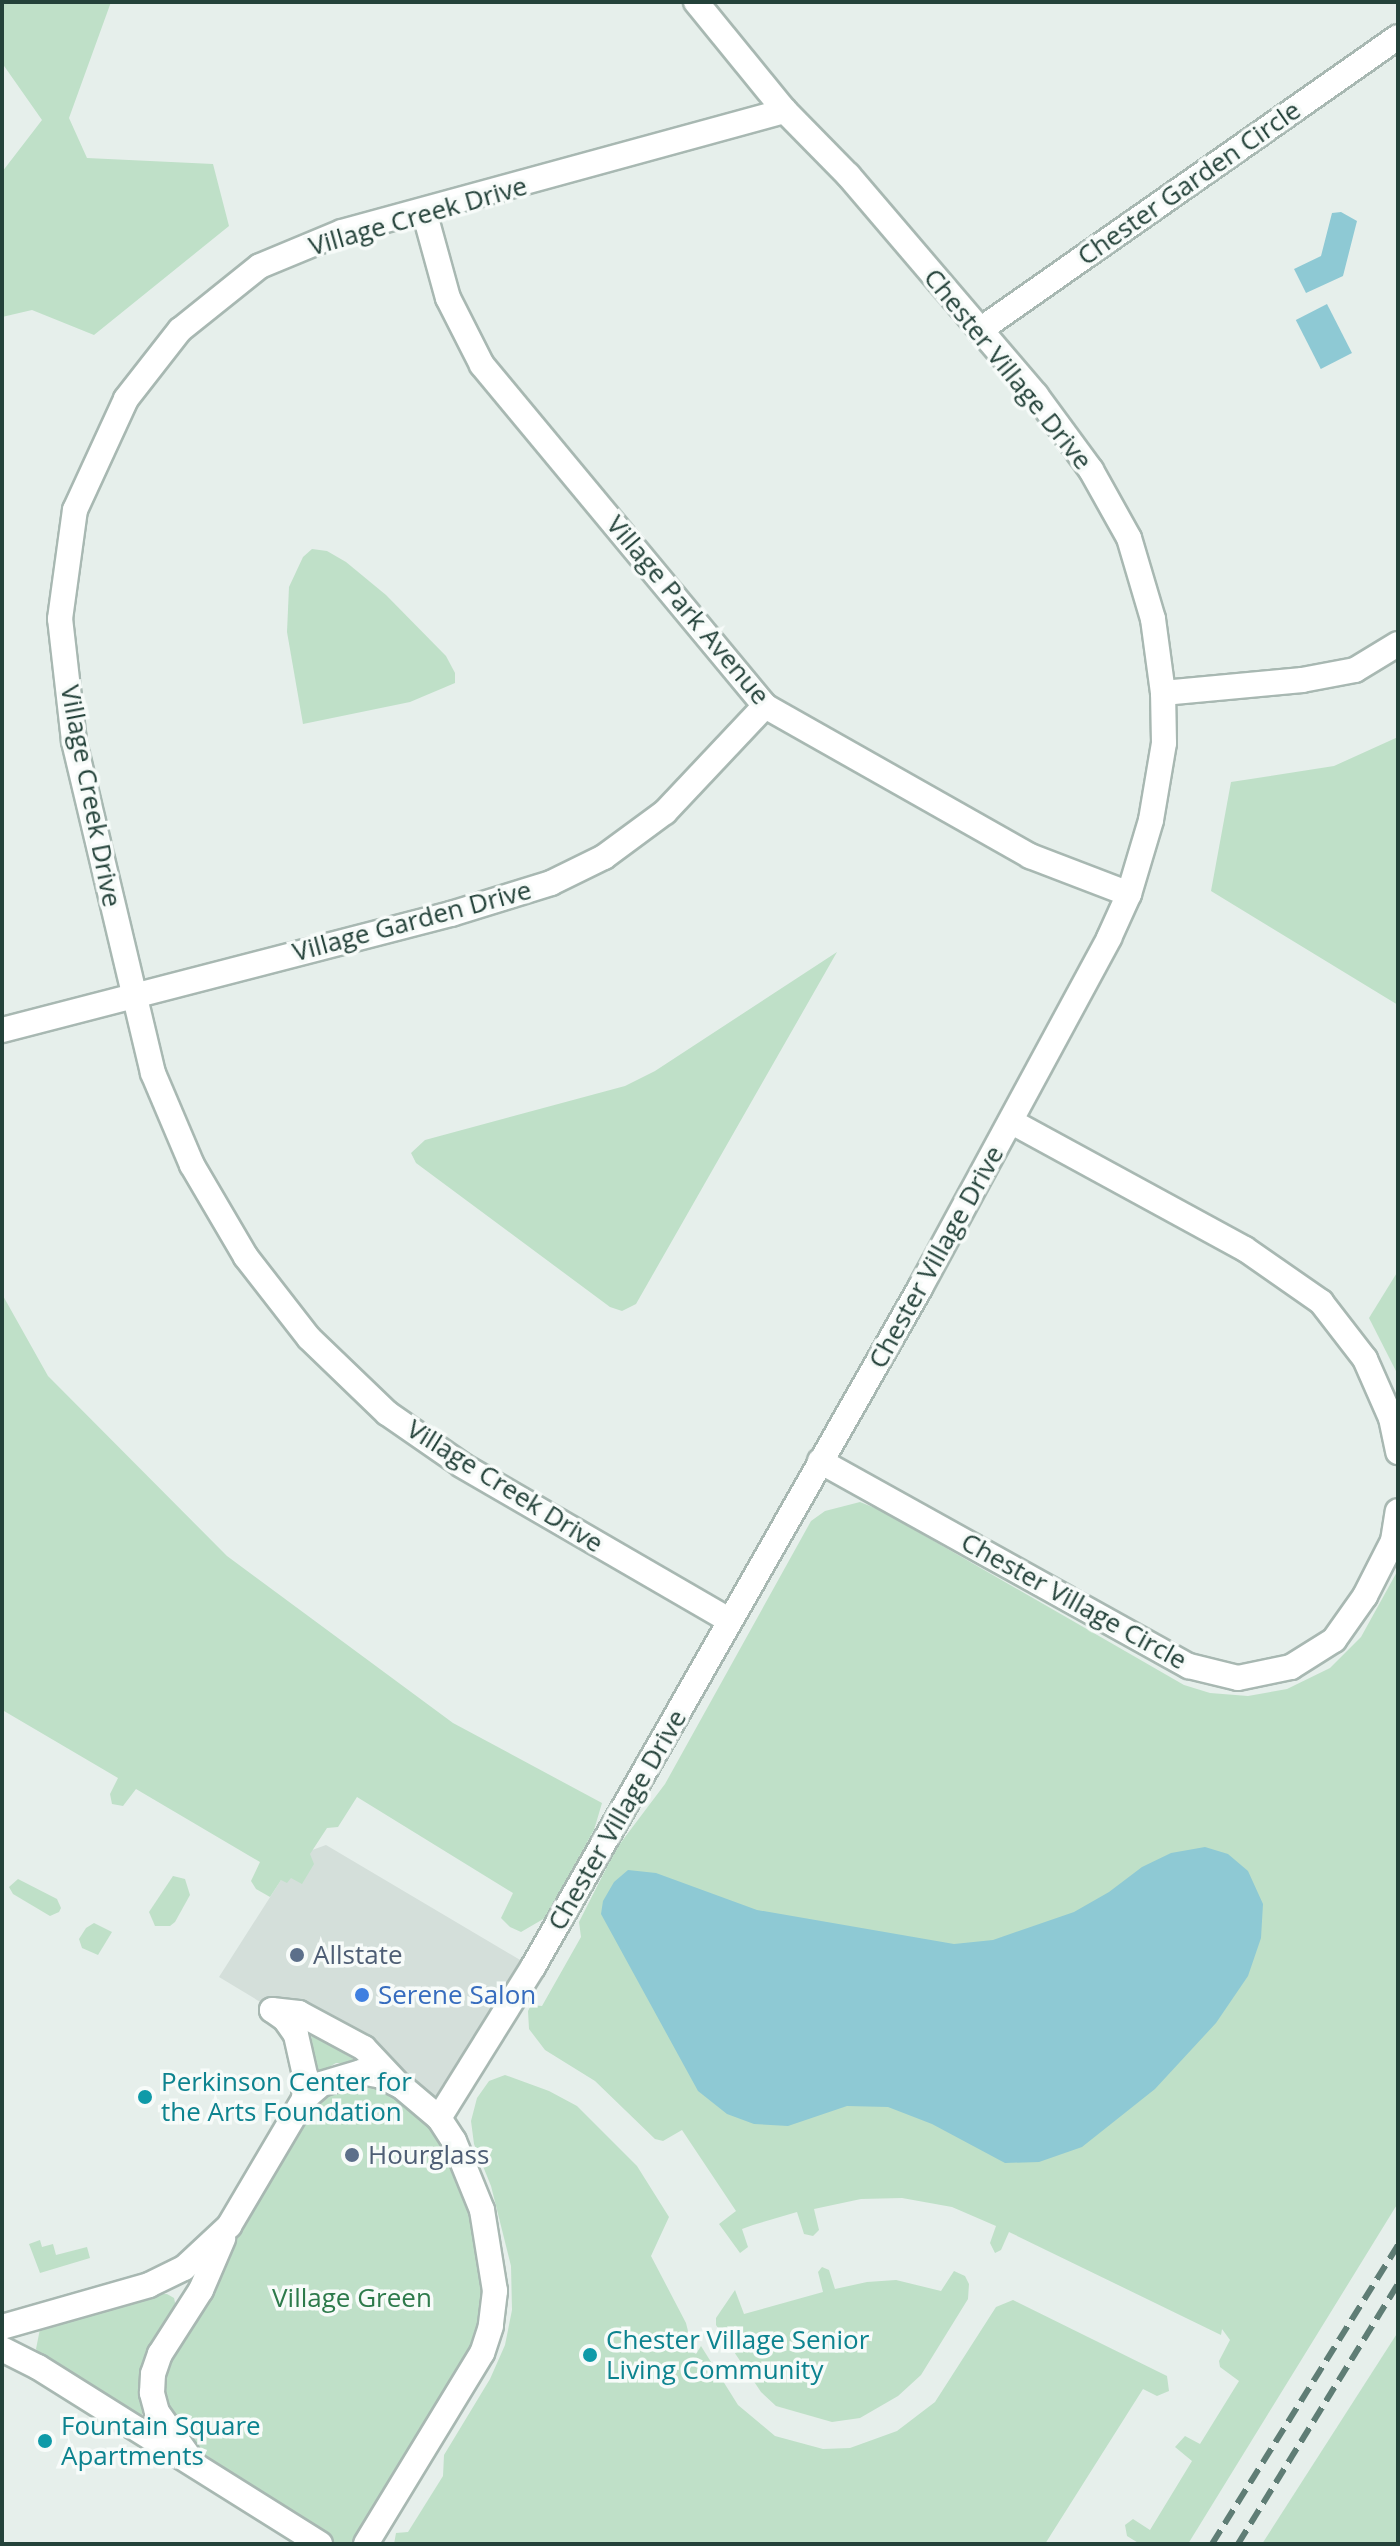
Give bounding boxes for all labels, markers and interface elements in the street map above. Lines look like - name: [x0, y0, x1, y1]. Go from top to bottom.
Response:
- street label: Chester Garden Circle: [1072, 94, 1306, 272]
- street label: Village Creek Drive: [305, 170, 531, 262]
- street label: Chester Village Drive: [917, 262, 1099, 476]
- street label: Village Park Avenue: [600, 509, 776, 711]
- street label: Village Creek Drive: [54, 682, 128, 910]
- street label: Village Garden Drive: [289, 874, 535, 968]
- street label: Chester Village Drive: [862, 1140, 1010, 1374]
- street label: Village Creek Drive: [401, 1413, 609, 1559]
- street label: Chester Village Circle: [956, 1526, 1192, 1676]
- street label: Chester Village Drive: [541, 1704, 693, 1936]
- place label: Allstate: [313, 1939, 403, 1971]
- marker: Allstate: [288, 1946, 306, 1964]
- place label: Serene Salon: [378, 1979, 536, 2011]
- marker: Serene Salon: [353, 1986, 371, 2004]
- place label: Perkinson Center for the Arts Foundation: [161, 2066, 412, 2128]
- marker: Perkinson Center for the Arts Foundation: [136, 2088, 154, 2106]
- place label: Hourglass: [368, 2139, 489, 2171]
- marker: Hourglass: [343, 2146, 361, 2164]
- park label: Village Green: [272, 2282, 432, 2314]
- place label: Chester Village Senior Living Community: [606, 2324, 869, 2386]
- marker: Chester Village Senior Living Community: [581, 2346, 599, 2364]
- place label: Fountain Square Apartments: [61, 2410, 261, 2472]
- marker: Fountain Square Apartments: [36, 2432, 54, 2450]

